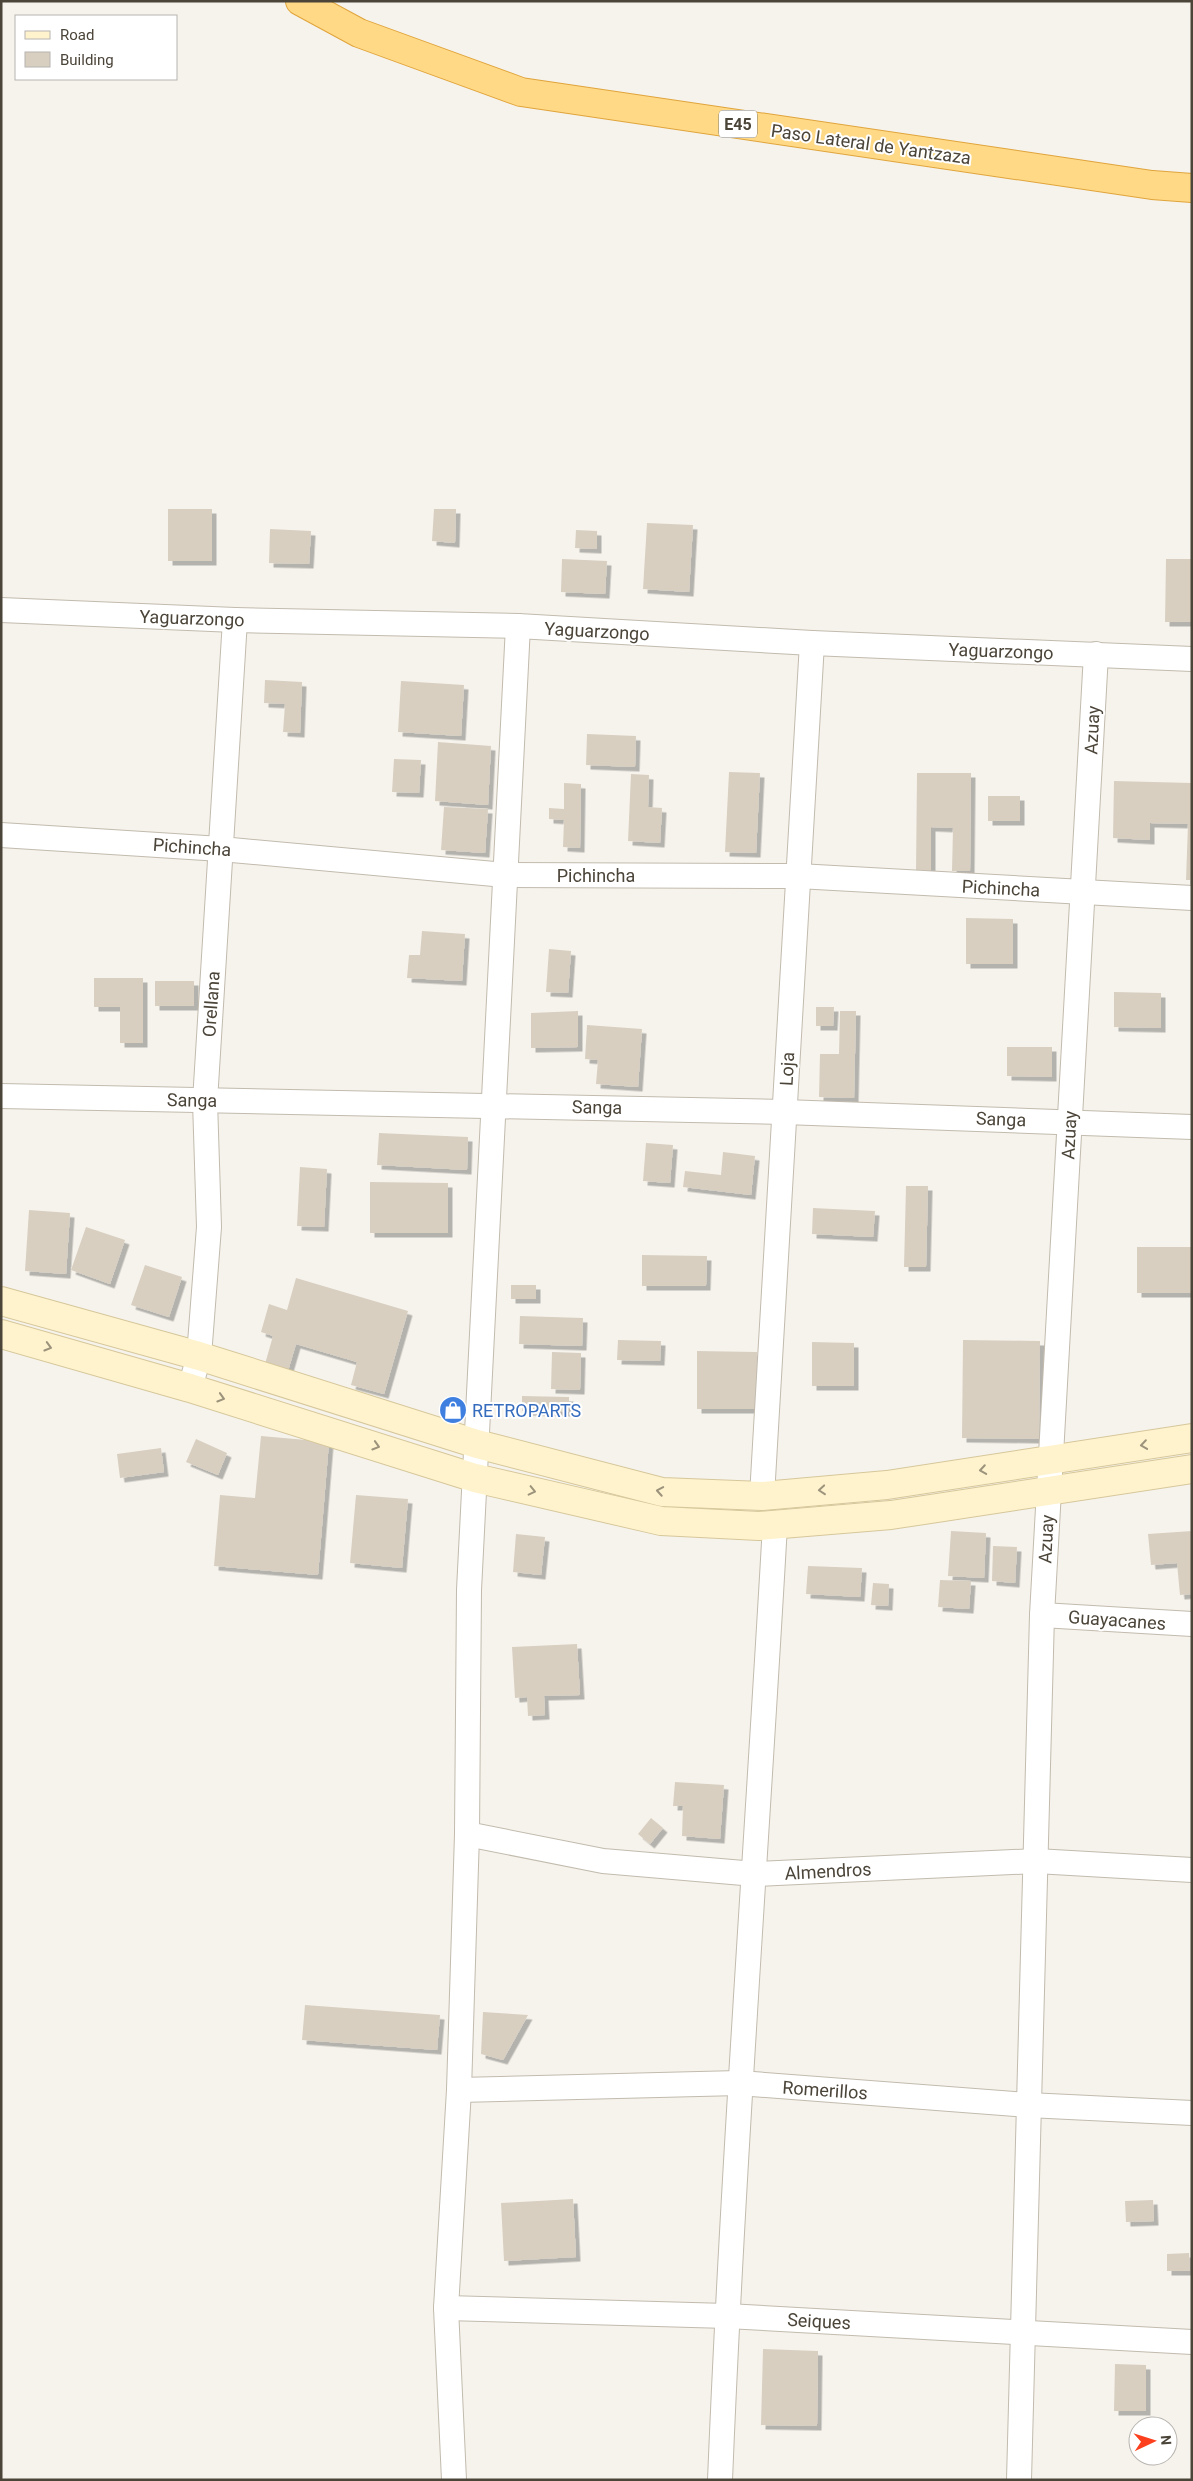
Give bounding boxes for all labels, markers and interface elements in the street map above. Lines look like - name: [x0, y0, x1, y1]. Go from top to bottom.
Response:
- legend: [15, 15, 178, 80]
- text: Road: [60, 26, 94, 44]
- text: Building: [60, 51, 114, 69]
- road number: E45: [719, 110, 757, 138]
- street label: Paso Lateral de Yantzaza: [770, 120, 972, 168]
- street label: Yaguarzongo: [139, 606, 245, 630]
- street label: Yaguarzongo: [544, 618, 650, 644]
- street label: Yaguarzongo: [948, 639, 1054, 663]
- street label: Azuay: [1080, 705, 1104, 755]
- street label: Pichincha: [152, 834, 232, 860]
- street label: Pichincha: [557, 865, 635, 886]
- street label: Pichincha: [961, 875, 1041, 901]
- street label: Orellana: [198, 970, 224, 1038]
- street label: Loja: [776, 1051, 798, 1087]
- street label: Sanga: [167, 1089, 217, 1111]
- street label: Sanga: [572, 1096, 622, 1118]
- street label: Sanga: [975, 1108, 1027, 1130]
- street label: Azuay: [1057, 1110, 1081, 1160]
- one-way arrow: [44, 1342, 52, 1352]
- one-way arrow: [216, 1392, 225, 1402]
- shop icon: RETROPARTS: [438, 1395, 468, 1425]
- place label: RETROPARTS: [472, 1400, 582, 1421]
- one-way arrow: [1139, 1440, 1148, 1450]
- one-way arrow: [371, 1441, 380, 1451]
- one-way arrow: [978, 1464, 987, 1474]
- one-way arrow: [528, 1485, 537, 1496]
- one-way arrow: [817, 1485, 825, 1496]
- one-way arrow: [655, 1487, 664, 1497]
- street label: Azuay: [1034, 1514, 1058, 1564]
- street label: Guayacanes: [1067, 1606, 1167, 1634]
- street label: Almendros: [784, 1858, 872, 1884]
- street label: Romerillos: [782, 2077, 868, 2103]
- street label: Seiques: [787, 2309, 851, 2333]
- north arrow: [1128, 2416, 1178, 2466]
- text: N: [1158, 2435, 1174, 2446]

